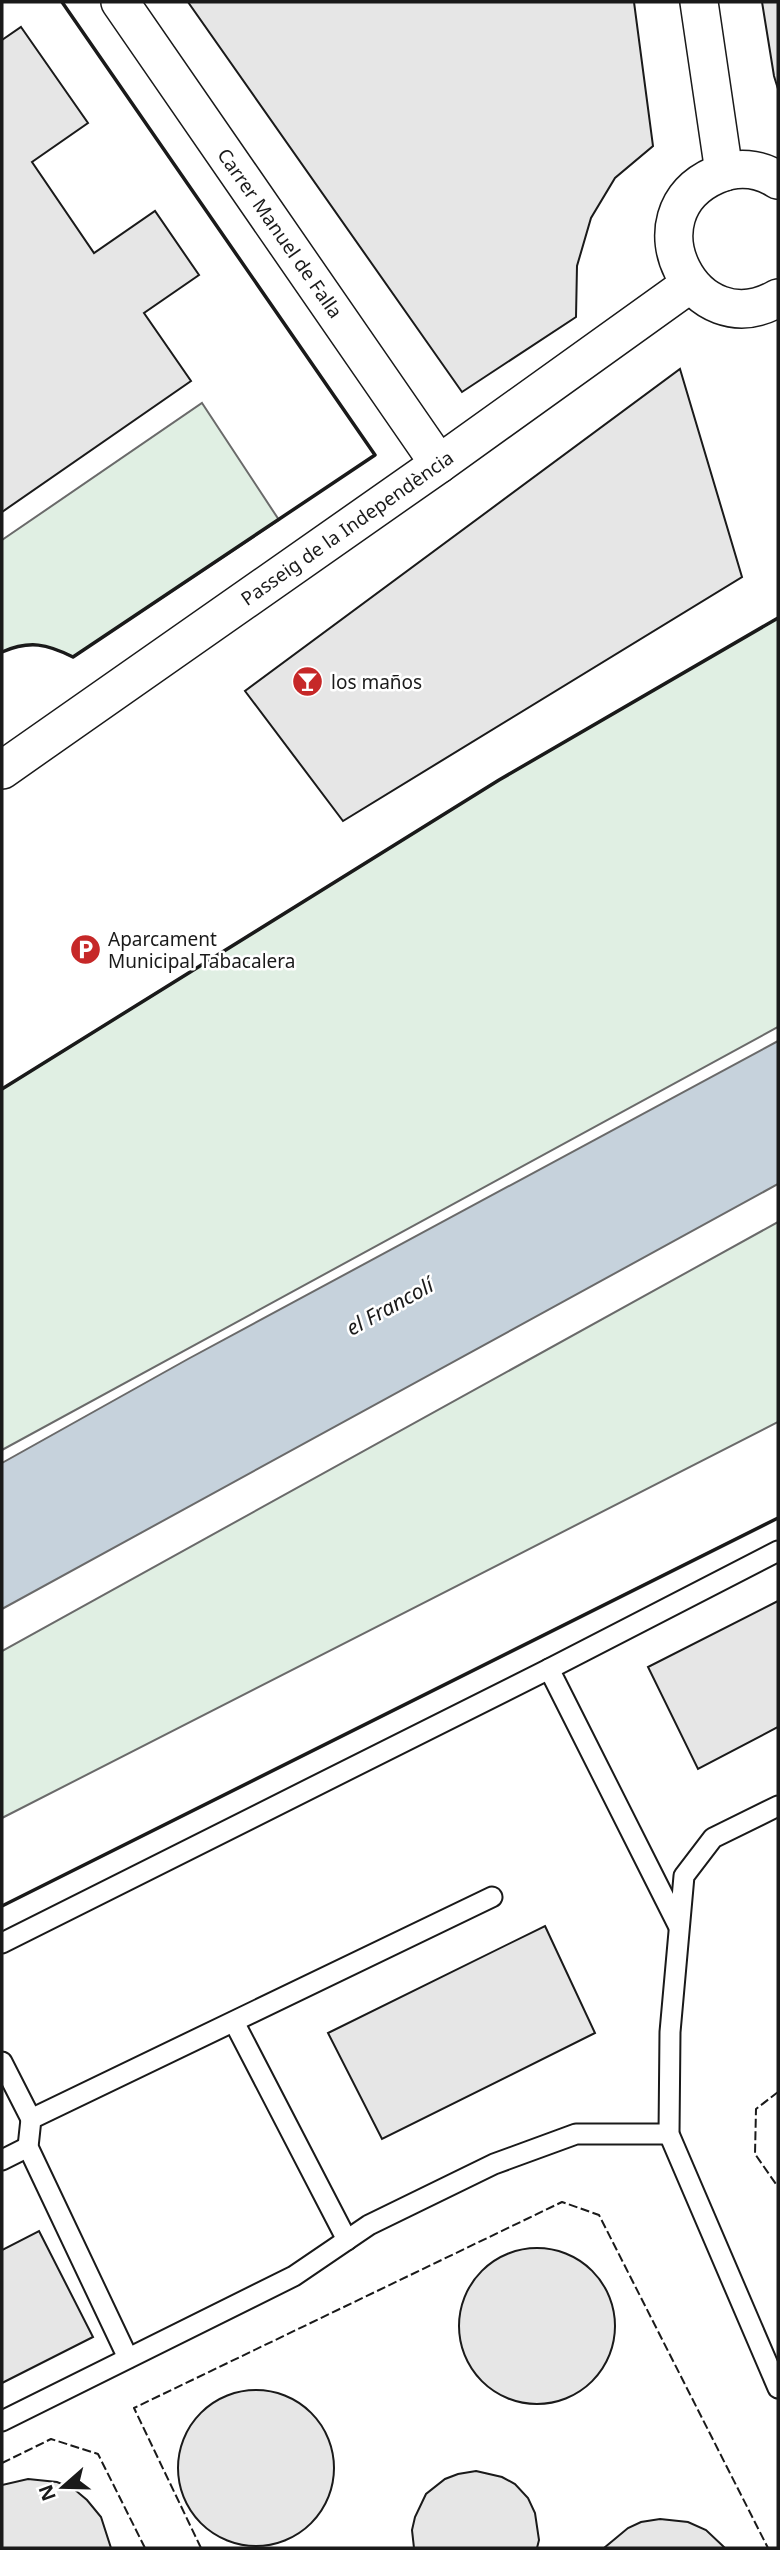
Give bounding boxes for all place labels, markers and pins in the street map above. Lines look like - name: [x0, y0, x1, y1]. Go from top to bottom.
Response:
- bar icon: los maños: [291, 665, 325, 699]
- place label: los maños: [331, 669, 422, 695]
- place label: Aparcament Municipal Tabacalera: [108, 926, 295, 974]
- parking icon: Aparcament Municipal Tabacalera: [68, 933, 102, 967]

